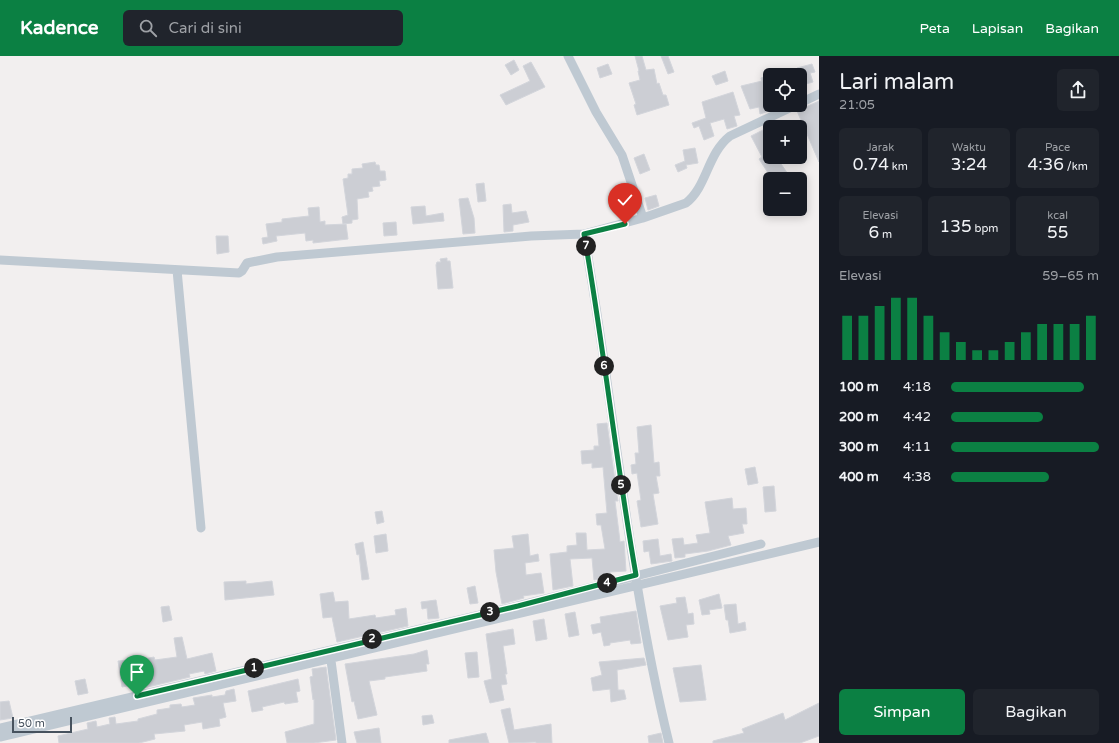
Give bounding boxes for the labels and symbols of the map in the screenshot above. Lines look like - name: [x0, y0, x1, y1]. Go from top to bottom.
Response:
- pin: [608, 183, 642, 224]
- pin: 7: [576, 236, 596, 256]
- pin: 6: [594, 356, 614, 376]
- pin: 5: [611, 475, 631, 495]
- pin: 4: [597, 573, 617, 593]
- pin: 3: [480, 602, 500, 622]
- pin: 2: [362, 629, 382, 649]
- pin: [120, 655, 154, 696]
- pin: 1: [244, 658, 264, 678]
- scale bar: [12, 715, 72, 734]

